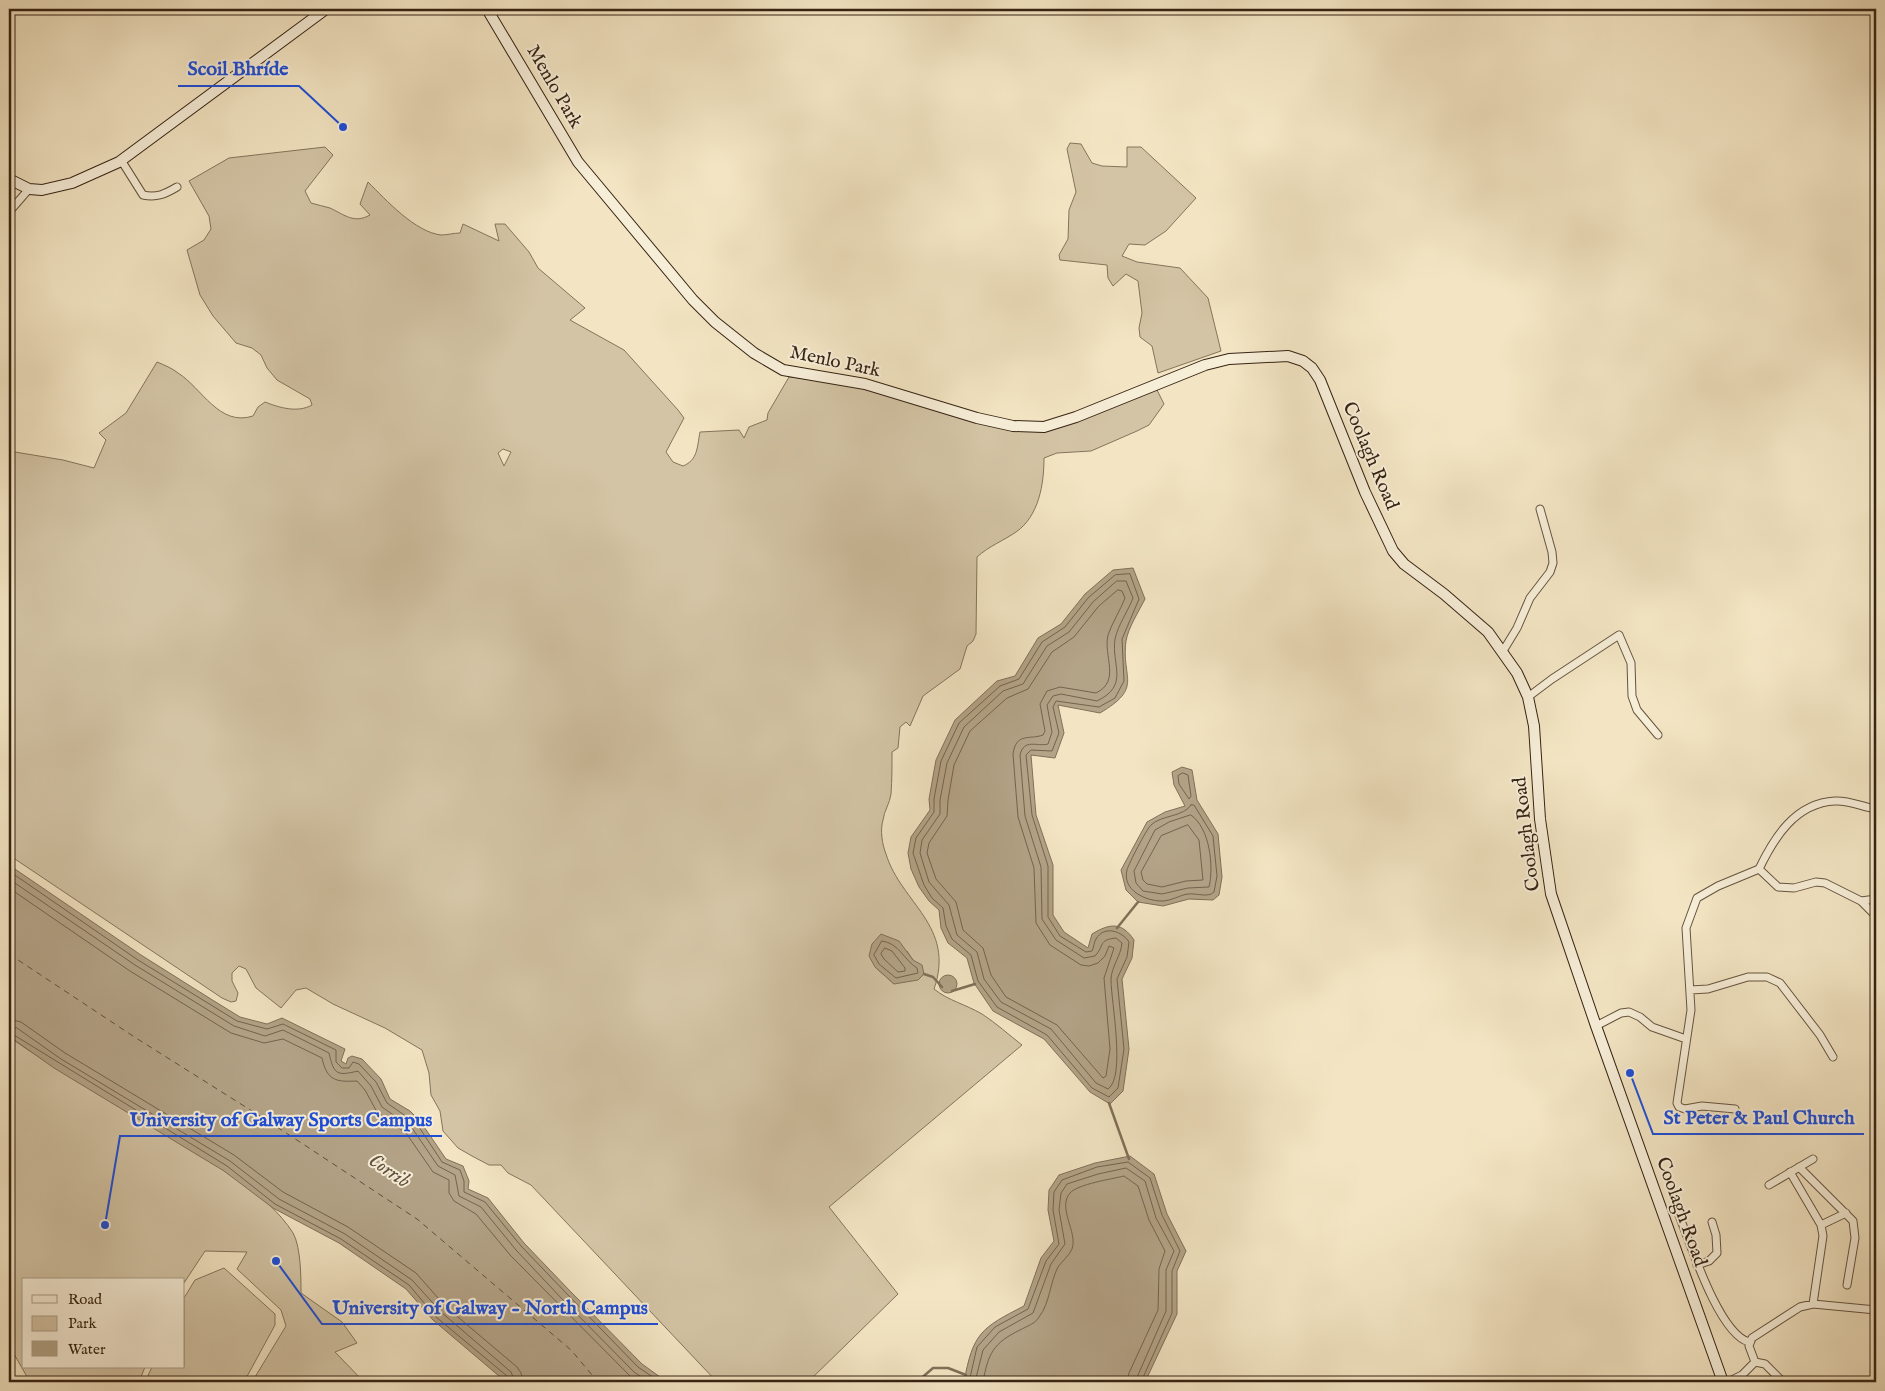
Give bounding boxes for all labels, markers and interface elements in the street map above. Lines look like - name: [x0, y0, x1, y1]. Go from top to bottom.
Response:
- street label: Menlo Park: [521, 41, 588, 134]
- callout: Scoil Bhríde: [178, 51, 299, 86]
- text: Scoil Bhríde: [187, 57, 289, 82]
- street label: Menlo Park: [787, 341, 883, 383]
- street label: Coolagh Road: [1337, 398, 1404, 514]
- street label: Coolagh Road: [1508, 775, 1546, 892]
- callout: St Peter & Paul Church: [1653, 1099, 1864, 1134]
- callout: University of Galway Sports Campus: [120, 1101, 442, 1136]
- text: St Peter & Paul Church: [1663, 1106, 1855, 1131]
- text: University of Galway Sports Campus: [129, 1108, 432, 1133]
- water label: Corrib: [364, 1148, 415, 1194]
- street label: Coolagh Road: [1650, 1154, 1712, 1271]
- legend: [22, 1278, 185, 1368]
- callout: University of Galway - North Campus: [322, 1289, 658, 1324]
- text: Road: [68, 1290, 103, 1309]
- text: University of Galway - North Campus: [331, 1296, 648, 1321]
- text: Park: [68, 1314, 98, 1333]
- text: Water: [68, 1340, 106, 1359]

